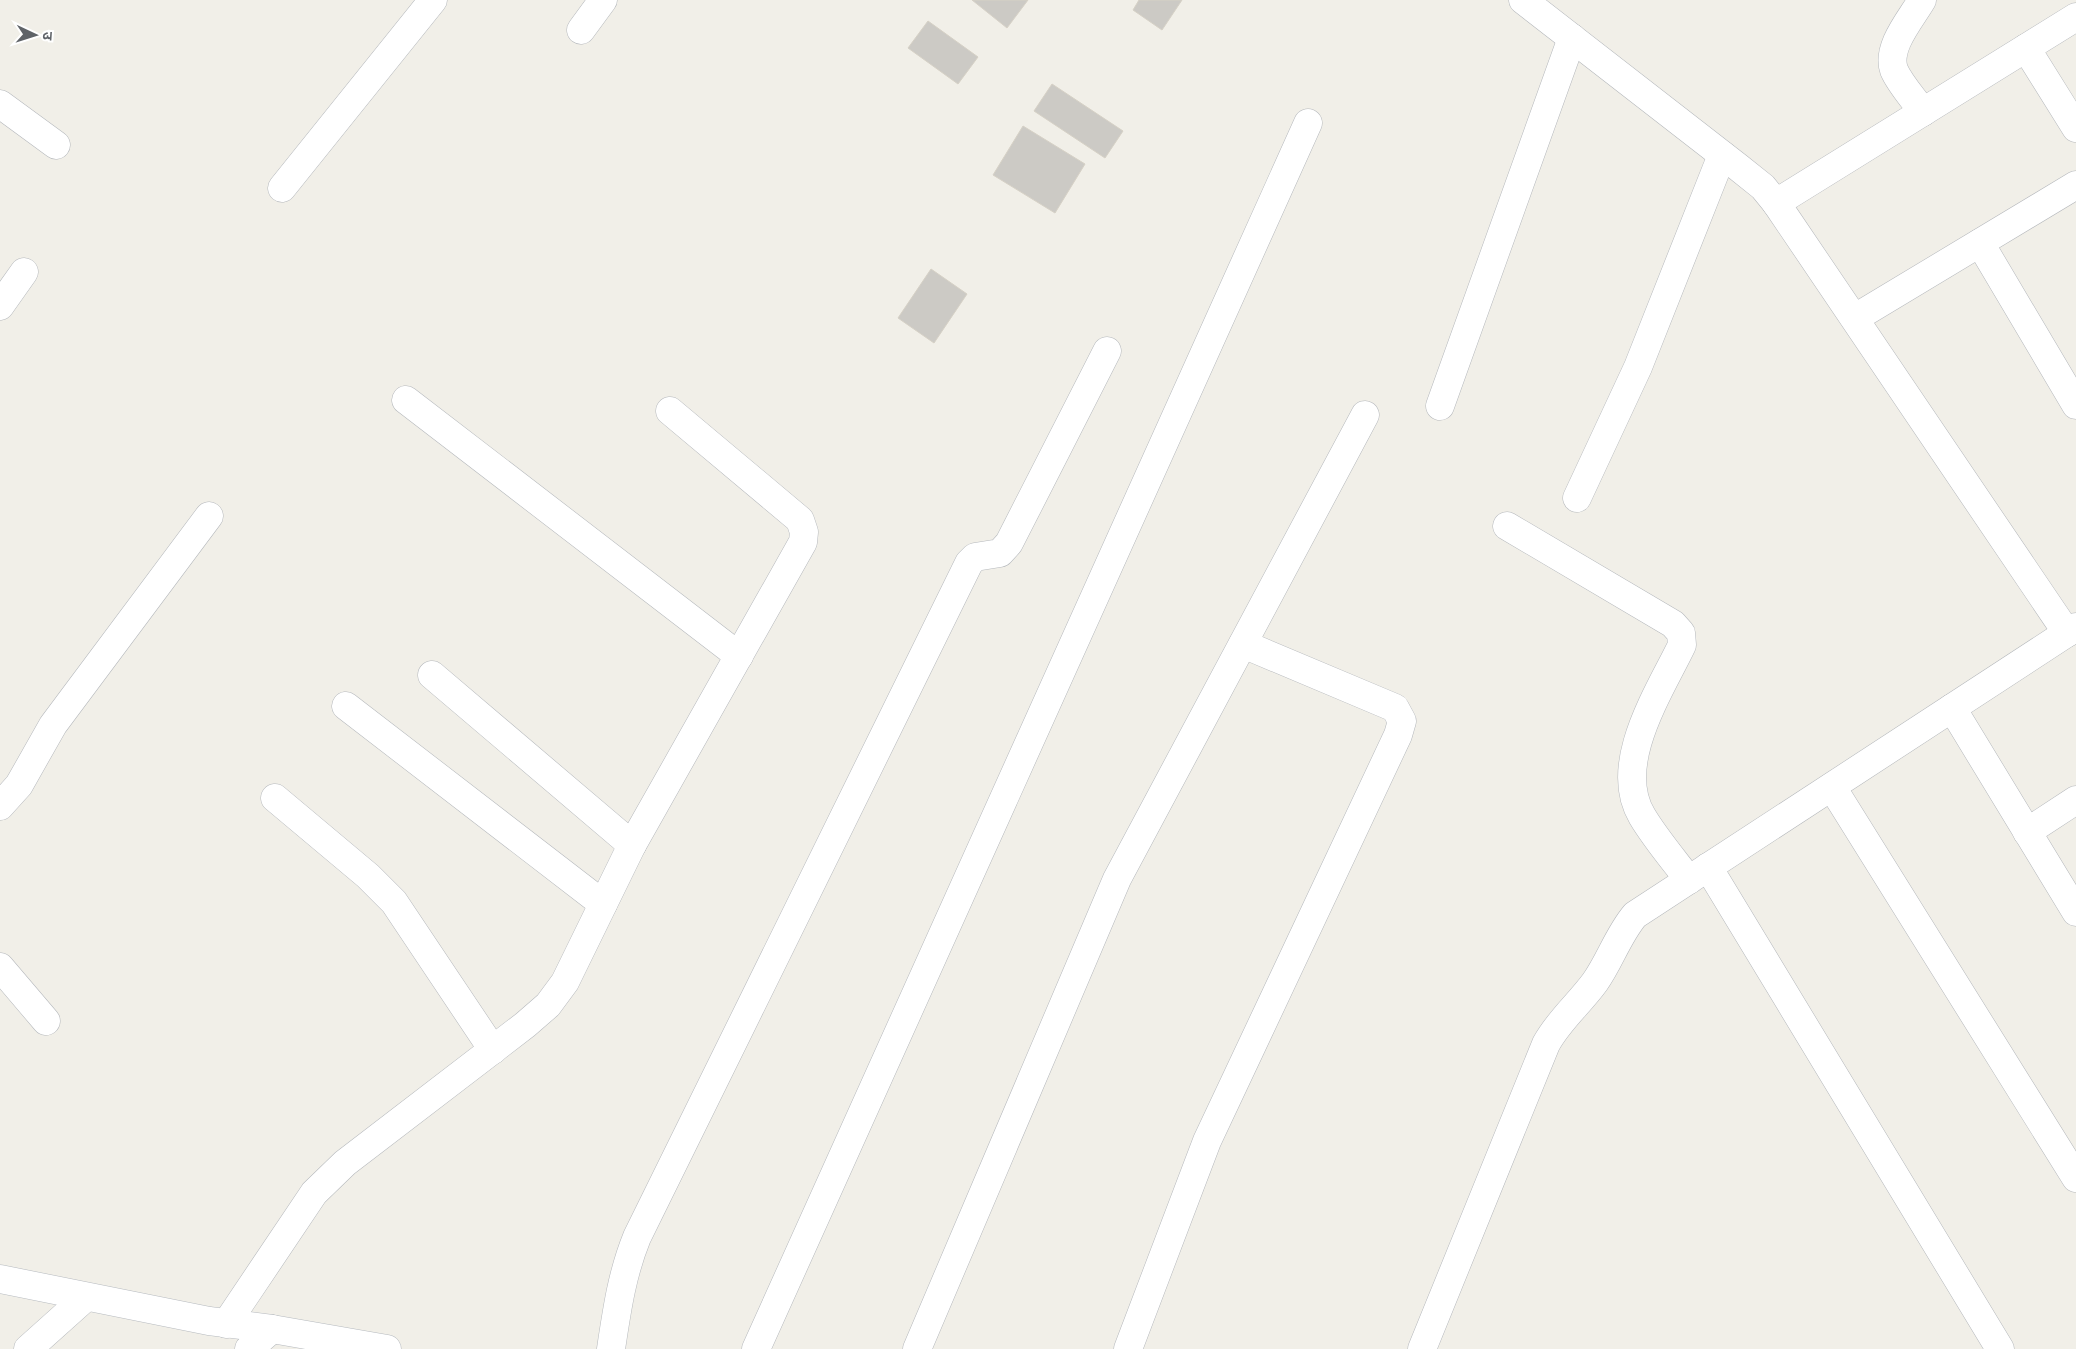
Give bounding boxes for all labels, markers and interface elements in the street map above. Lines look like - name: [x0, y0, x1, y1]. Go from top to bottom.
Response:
- north arrow: [10, 10, 60, 60]
- text: उ: [38, 31, 55, 41]

